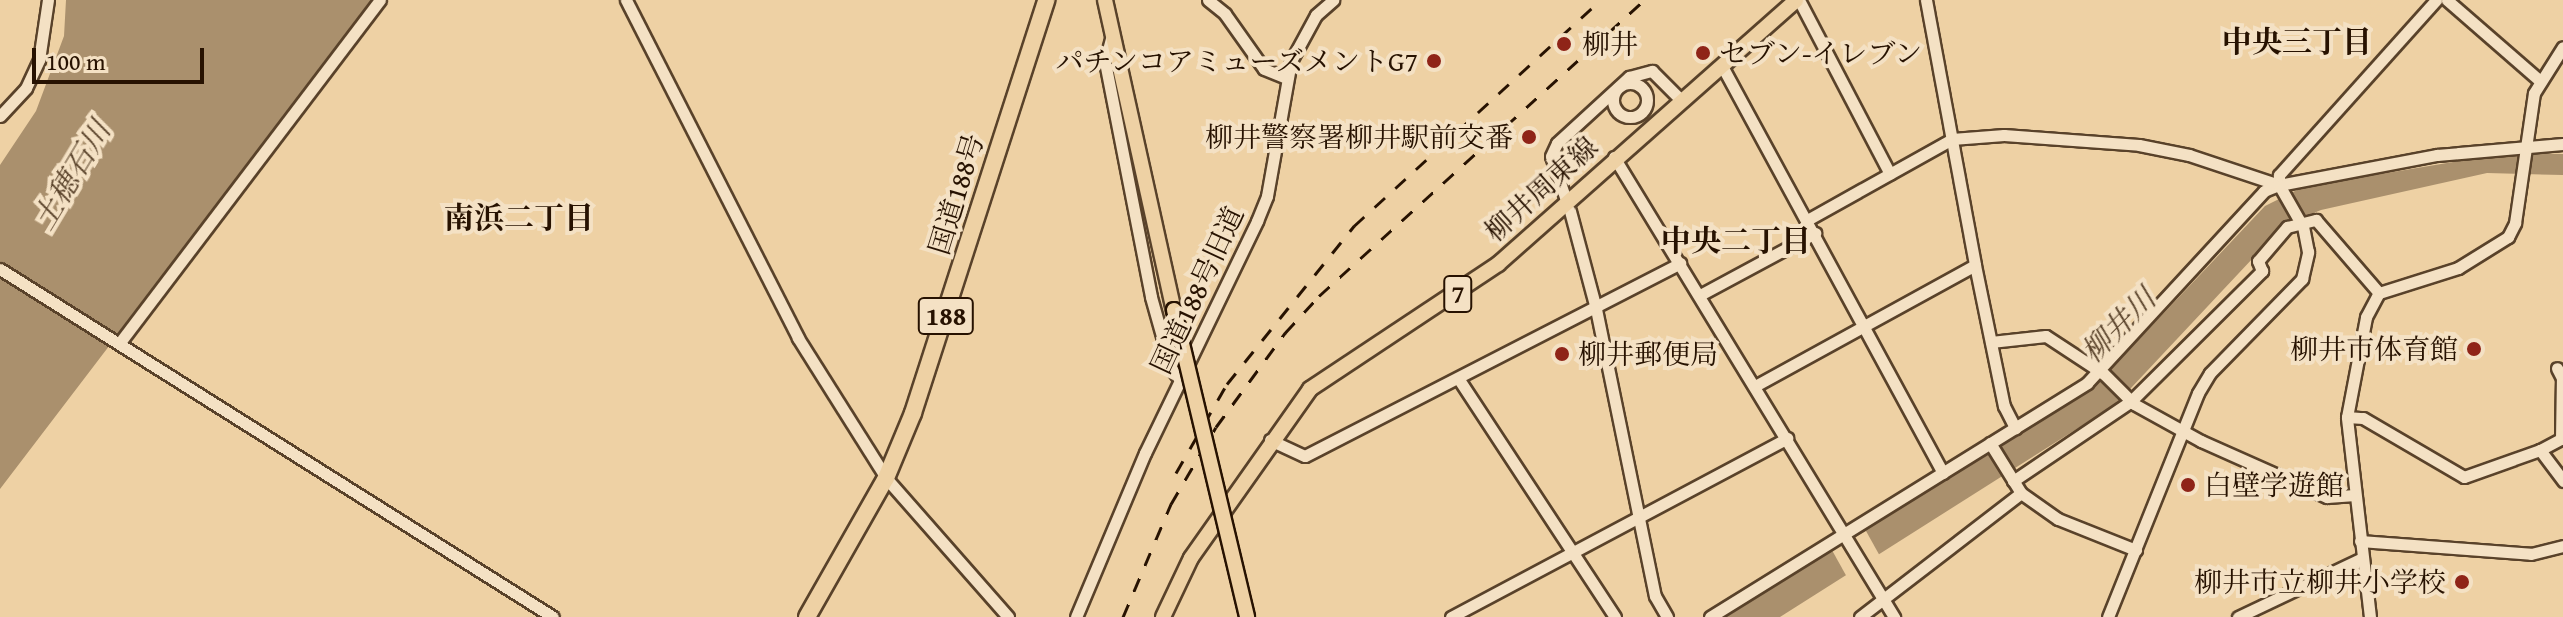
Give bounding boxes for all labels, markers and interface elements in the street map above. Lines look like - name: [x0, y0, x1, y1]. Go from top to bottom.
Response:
- district label: 中央三丁目: [2222, 23, 2372, 59]
- place label: 柳井: [1582, 27, 1638, 61]
- scale bar: [36, 32, 208, 82]
- marker: 柳井: [1553, 33, 1575, 55]
- place label: セブン-イレブン: [1719, 36, 1925, 70]
- text: 100 m: [46, 44, 106, 79]
- place label: パチンコアミューズメントG7: [1052, 44, 1418, 78]
- marker: セブン-イレブン: [1694, 44, 1712, 62]
- marker: パチンコアミューズメントG7: [1425, 52, 1443, 70]
- water label: 土穂石川: [25, 114, 117, 236]
- place label: 柳井警察署柳井駅前交番: [1205, 120, 1513, 154]
- marker: 柳井警察署柳井駅前交番: [1520, 128, 1538, 146]
- street label: 国道188号: [922, 130, 990, 258]
- street label: 柳井周東線: [1478, 130, 1604, 248]
- district label: 南浜二丁目: [444, 199, 594, 235]
- street label: 国道188号旧道: [1144, 201, 1250, 379]
- district label: 中央二丁目: [1661, 222, 1811, 258]
- road number: 7: [1442, 272, 1474, 316]
- water label: 柳井川: [2073, 280, 2163, 370]
- road number: 188: [916, 294, 976, 338]
- place label: 柳井市体育館: [2290, 332, 2458, 366]
- place label: 柳井郵便局: [1578, 337, 1718, 371]
- marker: 柳井市体育館: [2465, 340, 2483, 358]
- marker: 柳井郵便局: [1553, 345, 1571, 363]
- place label: 白壁学遊館: [2204, 468, 2344, 502]
- marker: 白壁学遊館: [2179, 476, 2197, 494]
- place label: 柳井市立柳井小学校: [2194, 565, 2446, 599]
- marker: 柳井市立柳井小学校: [2453, 573, 2471, 591]

